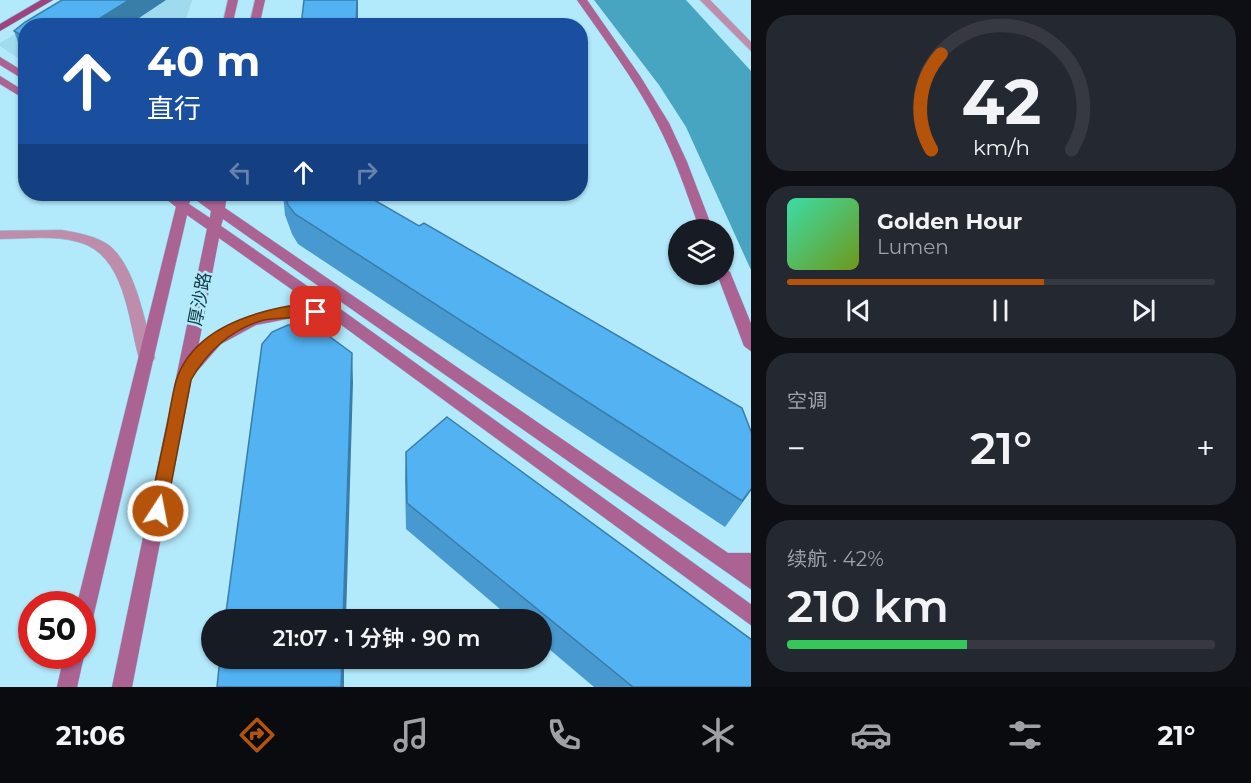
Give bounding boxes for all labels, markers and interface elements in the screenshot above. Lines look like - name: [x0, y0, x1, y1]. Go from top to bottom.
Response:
- text: 40 m: [147, 35, 260, 87]
- icon: ahead: [48, 42, 126, 120]
- text: 42: [961, 64, 1041, 140]
- text: 直行: [147, 92, 201, 125]
- text: km/h: [972, 134, 1030, 160]
- icon: left: [224, 156, 257, 189]
- icon: ahead: [287, 156, 320, 189]
- icon: right: [350, 156, 383, 189]
- text: Golden Hour: [877, 208, 1022, 235]
- map controls: [668, 219, 734, 285]
- button: layers: [668, 219, 734, 285]
- text: Lumen: [877, 235, 949, 259]
- street label: 厚沙路: [184, 270, 216, 328]
- pin: [290, 286, 341, 337]
- icon: previous: [842, 294, 875, 327]
- icon: pause: [984, 294, 1017, 327]
- icon: next: [1127, 294, 1160, 327]
- icon: arrive: [299, 295, 332, 328]
- text: 空调: [787, 389, 827, 413]
- text: 21°: [970, 420, 1032, 475]
- text: −: [787, 428, 806, 468]
- text: +: [1196, 428, 1215, 468]
- position arrow: [126, 479, 190, 543]
- text: 续航 · 42%: [787, 547, 884, 571]
- text: 210 km: [787, 578, 949, 633]
- speed limit sign: 50: [18, 591, 96, 669]
- text: 21:07 · 1 分钟 · 90 m: [273, 625, 480, 652]
- icon: directions: [236, 714, 278, 756]
- icon: music: [390, 714, 432, 756]
- icon: phone: [543, 714, 585, 756]
- icon: climate: [697, 714, 739, 756]
- icon: car: [850, 714, 892, 756]
- icon: filters: [1004, 714, 1046, 756]
- text: 21:06: [56, 719, 125, 752]
- text: 21°: [1157, 719, 1195, 752]

